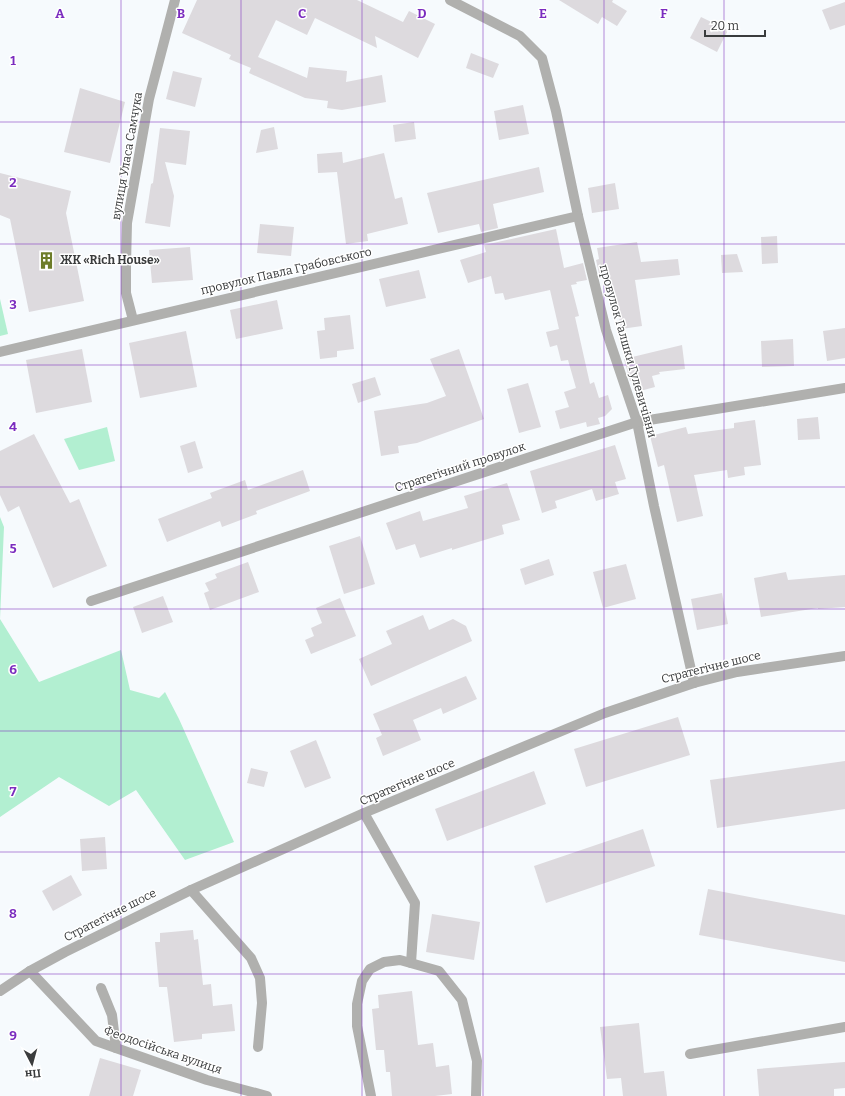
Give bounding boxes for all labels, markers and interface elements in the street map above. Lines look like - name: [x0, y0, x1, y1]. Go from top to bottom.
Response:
- text: A: [55, 6, 65, 21]
- text: B: [177, 6, 185, 21]
- text: C: [298, 6, 306, 21]
- text: D: [417, 6, 427, 21]
- text: E: [539, 6, 547, 21]
- text: F: [660, 6, 668, 21]
- scale bar: [705, 12, 765, 38]
- text: 20 m: [711, 19, 740, 33]
- text: 1: [10, 53, 16, 68]
- street label: вулиця Уласа Самчука: [109, 90, 145, 221]
- text: 2: [9, 175, 17, 190]
- street label: провулок Павла Грабовського: [199, 244, 373, 298]
- building icon: ЖК «Rich House»: [37, 250, 57, 270]
- place label: ЖК «Rich House»: [60, 253, 160, 267]
- street label: провулок Галшки Гулевичівни: [597, 263, 659, 439]
- text: 3: [9, 297, 17, 312]
- text: 4: [9, 419, 17, 434]
- street label: Стратегічний провулок: [393, 439, 527, 495]
- text: 5: [9, 541, 17, 556]
- street label: Стратегічне шосе: [660, 648, 762, 686]
- text: 6: [9, 662, 17, 677]
- street label: Стратегічне шосе: [357, 756, 457, 808]
- text: 7: [10, 784, 17, 799]
- street label: Стратегічне шосе: [61, 886, 159, 944]
- text: 8: [9, 906, 17, 921]
- street label: Феодосійська вулиця: [102, 1023, 224, 1077]
- text: 9: [9, 1028, 17, 1043]
- north arrow: [12, 1044, 52, 1084]
- text: Пн: [24, 1066, 42, 1081]

